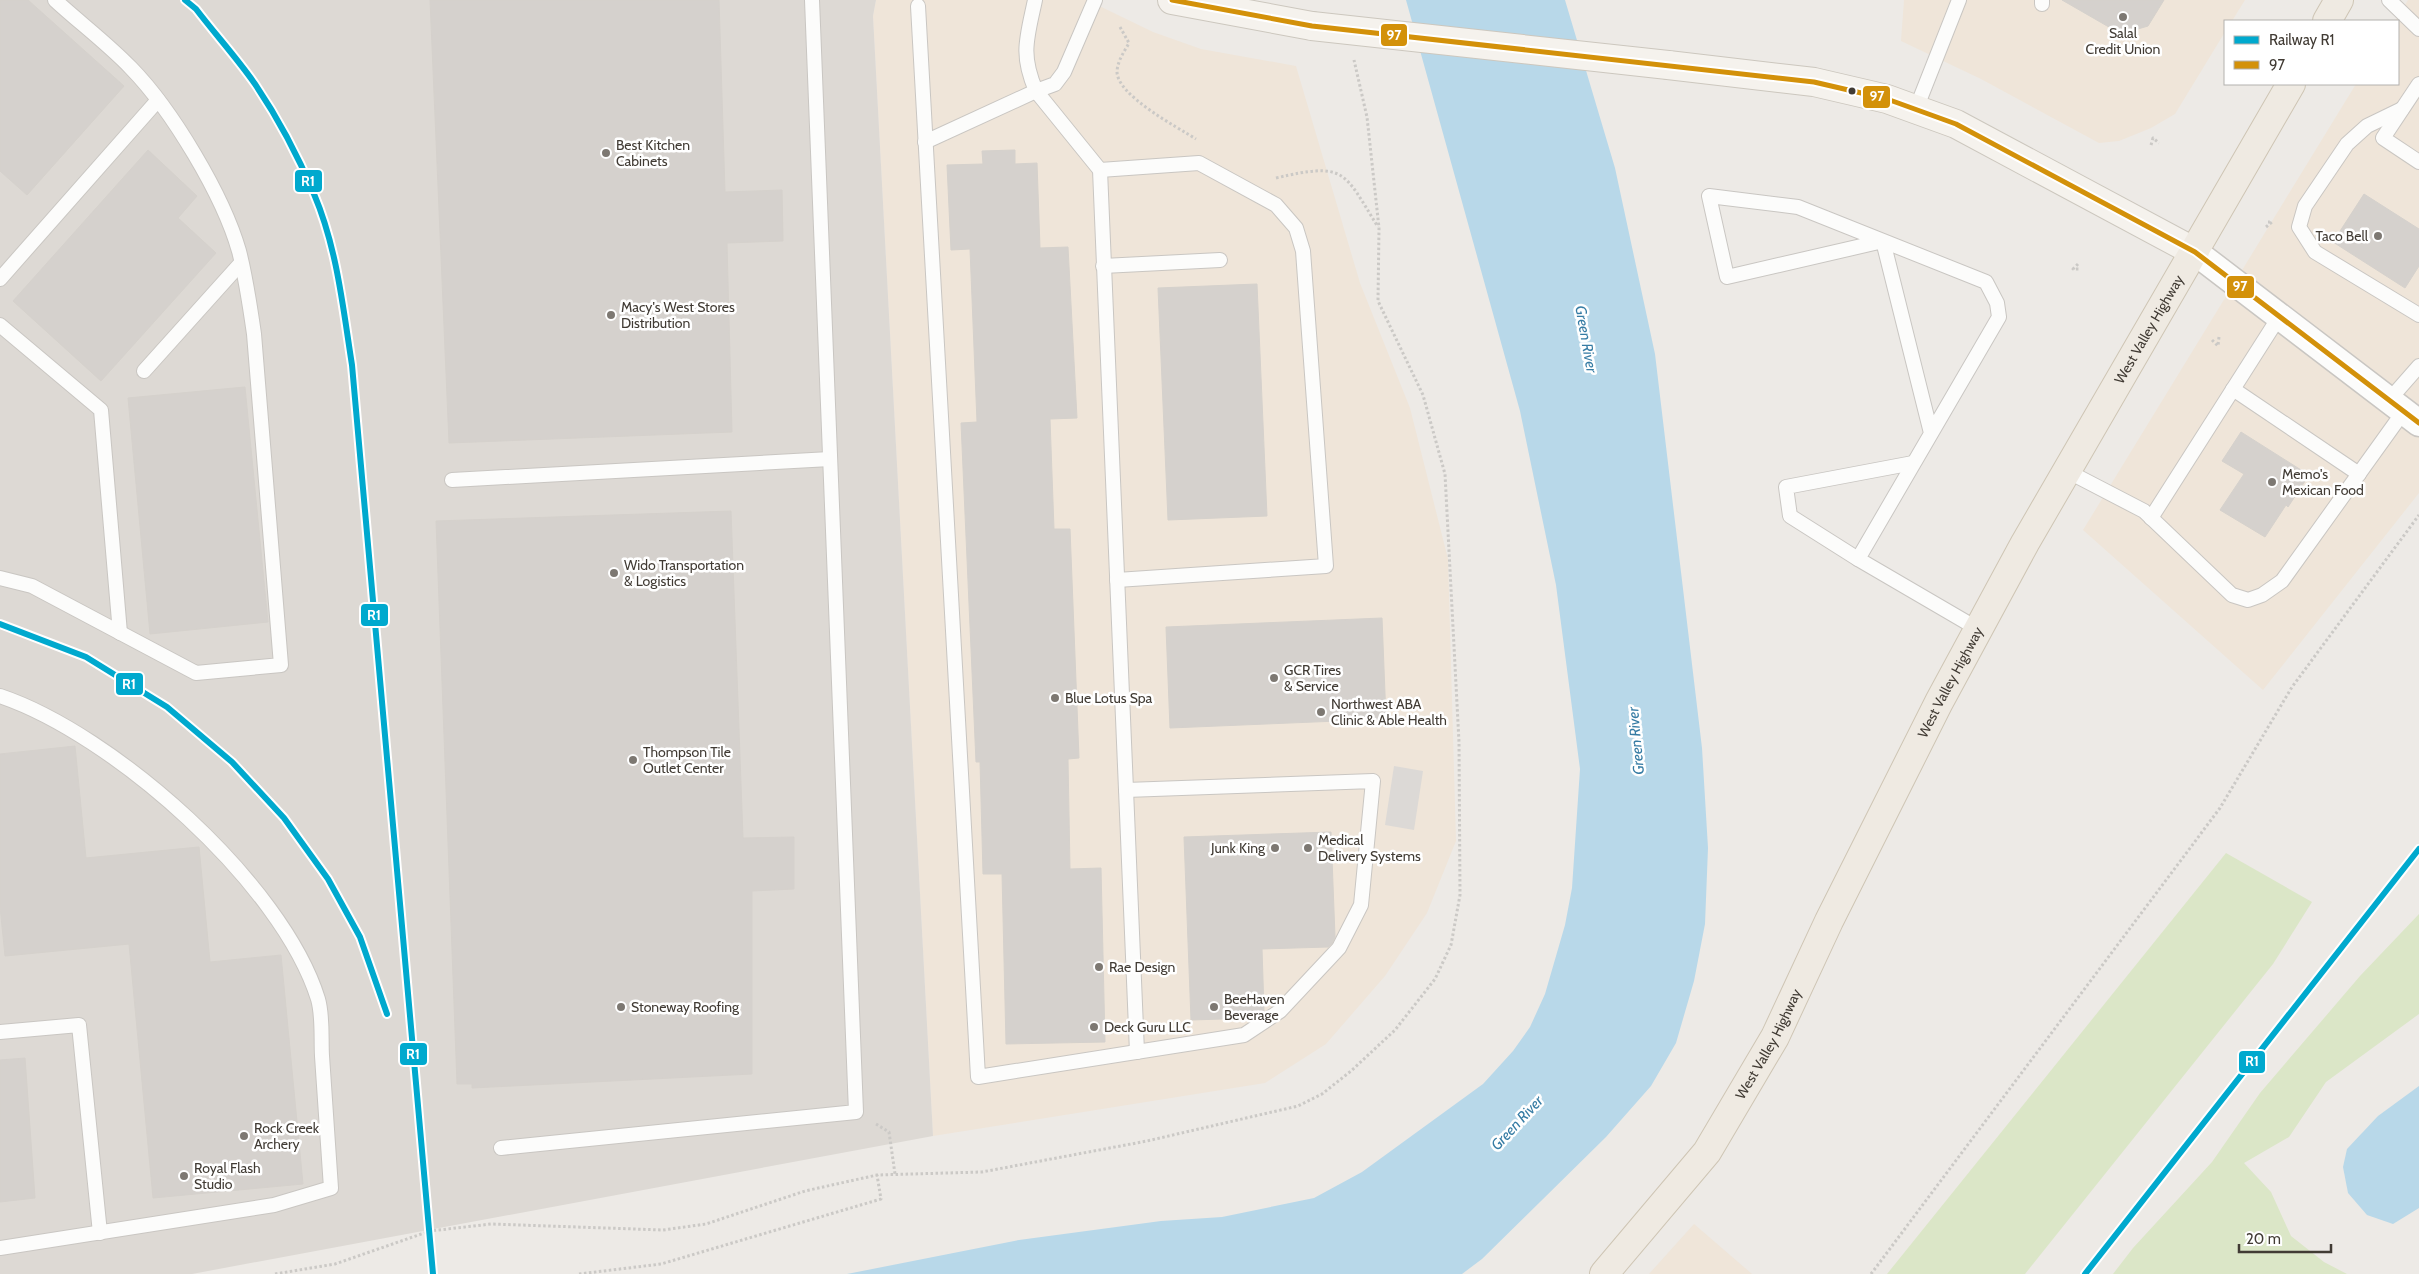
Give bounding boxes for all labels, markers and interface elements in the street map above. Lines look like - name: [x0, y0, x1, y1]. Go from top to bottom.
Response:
- marker: Salal Credit Union: [2117, 11, 2129, 23]
- legend: [2224, 20, 2399, 85]
- line badge: 97: [1380, 23, 1408, 47]
- place label: Salal Credit Union: [2086, 24, 2161, 58]
- text: 97: [1386, 26, 1402, 44]
- text: Railway R1: [2269, 31, 2334, 49]
- text: 97: [2269, 56, 2286, 74]
- line badge: 97: [1862, 85, 1891, 109]
- unlabelled marker: [1847, 86, 1857, 96]
- text: 97: [1869, 87, 1885, 105]
- place label: Best Kitchen Cabinets: [616, 136, 690, 170]
- marker: Best Kitchen Cabinets: [600, 147, 612, 159]
- line badge: R1: [294, 169, 323, 193]
- text: R1: [301, 172, 315, 190]
- place label: Taco Bell: [2315, 227, 2369, 245]
- marker: Taco Bell: [2372, 230, 2384, 242]
- street label: West Valley Highway: [2110, 272, 2187, 387]
- line badge: 97: [2226, 275, 2255, 299]
- text: 97: [2232, 277, 2248, 295]
- place label: Macy's West Stores Distribution: [621, 298, 735, 332]
- water label: Green River: [1571, 304, 1601, 375]
- marker: Macy's West Stores Distribution: [605, 309, 617, 321]
- place label: Memo's Mexican Food: [2282, 465, 2364, 499]
- marker: Memo's Mexican Food: [2266, 476, 2278, 488]
- place label: Wido Transportation & Logistics: [624, 556, 744, 590]
- marker: Wido Transportation & Logistics: [608, 567, 620, 579]
- line badge: R1: [360, 603, 389, 627]
- text: R1: [367, 606, 381, 624]
- street label: West Valley Highway: [1914, 624, 1987, 741]
- place label: GCR Tires & Service: [1284, 661, 1341, 695]
- line badge: R1: [115, 672, 144, 696]
- marker: GCR Tires & Service: [1268, 672, 1280, 684]
- text: R1: [122, 675, 136, 693]
- place label: Blue Lotus Spa: [1065, 689, 1153, 707]
- marker: Blue Lotus Spa: [1049, 692, 1061, 704]
- place label: Northwest ABA Clinic & Able Health: [1331, 695, 1447, 729]
- water label: Green River: [1624, 705, 1648, 776]
- marker: Northwest ABA Clinic & Able Health: [1315, 706, 1327, 718]
- place label: Thompson Tile Outlet Center: [643, 743, 731, 777]
- marker: Thompson Tile Outlet Center: [627, 754, 639, 766]
- place label: Medical Delivery Systems: [1318, 831, 1421, 865]
- place label: Junk King: [1210, 839, 1266, 857]
- marker: Junk King: [1269, 842, 1281, 854]
- marker: Medical Delivery Systems: [1302, 842, 1314, 854]
- place label: Rae Design: [1109, 958, 1175, 976]
- marker: Rae Design: [1093, 961, 1105, 973]
- street label: West Valley Highway: [1731, 986, 1805, 1102]
- place label: BeeHaven Beverage: [1224, 990, 1285, 1024]
- place label: Stoneway Roofing: [631, 998, 740, 1016]
- marker: Stoneway Roofing: [615, 1001, 627, 1013]
- marker: BeeHaven Beverage: [1208, 1001, 1220, 1013]
- place label: Deck Guru LLC: [1104, 1018, 1191, 1036]
- marker: Deck Guru LLC: [1088, 1021, 1100, 1033]
- line badge: R1: [399, 1042, 428, 1066]
- text: R1: [406, 1045, 420, 1063]
- line badge: R1: [2238, 1050, 2266, 1074]
- text: R1: [2245, 1052, 2259, 1070]
- water label: Green River: [1487, 1091, 1548, 1154]
- place label: Rock Creek Archery: [254, 1119, 320, 1153]
- marker: Rock Creek Archery: [238, 1130, 250, 1142]
- place label: Royal Flash Studio: [194, 1159, 261, 1193]
- marker: Royal Flash Studio: [178, 1170, 190, 1182]
- scale bar: [2239, 1222, 2332, 1254]
- text: 20 m: [2246, 1230, 2281, 1248]

